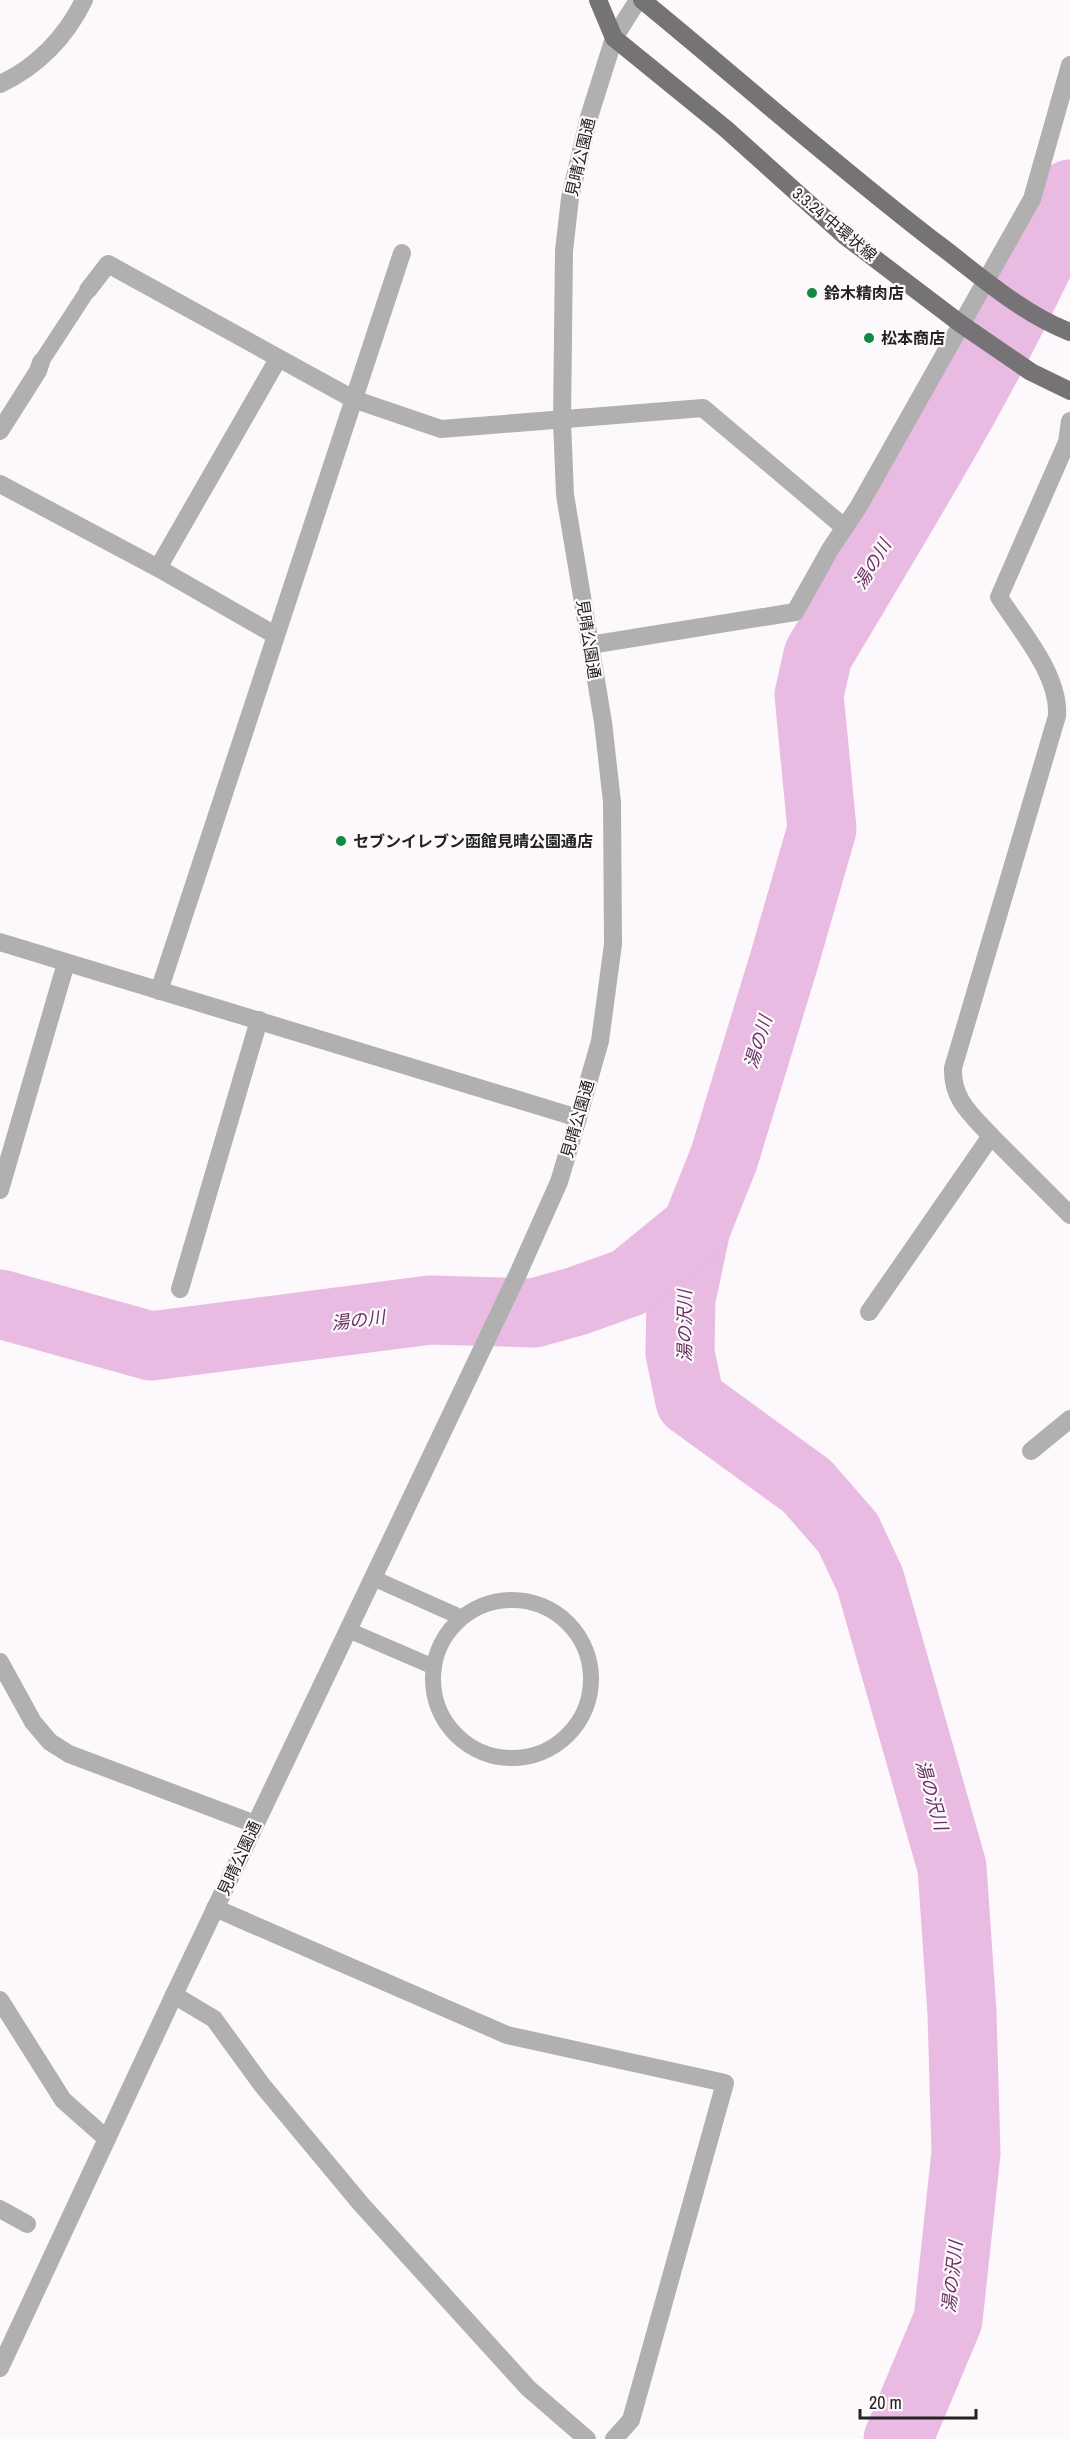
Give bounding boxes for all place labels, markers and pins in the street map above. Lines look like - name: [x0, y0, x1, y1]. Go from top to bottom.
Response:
- place label: 鈴木精肉店: [824, 282, 904, 304]
- marker: 鈴木精肉店: [805, 286, 819, 300]
- place label: 松本商店: [881, 327, 945, 349]
- marker: 松本商店: [862, 331, 876, 345]
- place label: セブンイレブン函館見晴公園通店: [353, 830, 593, 852]
- marker: セブンイレブン函館見晴公園通店: [334, 834, 348, 848]

